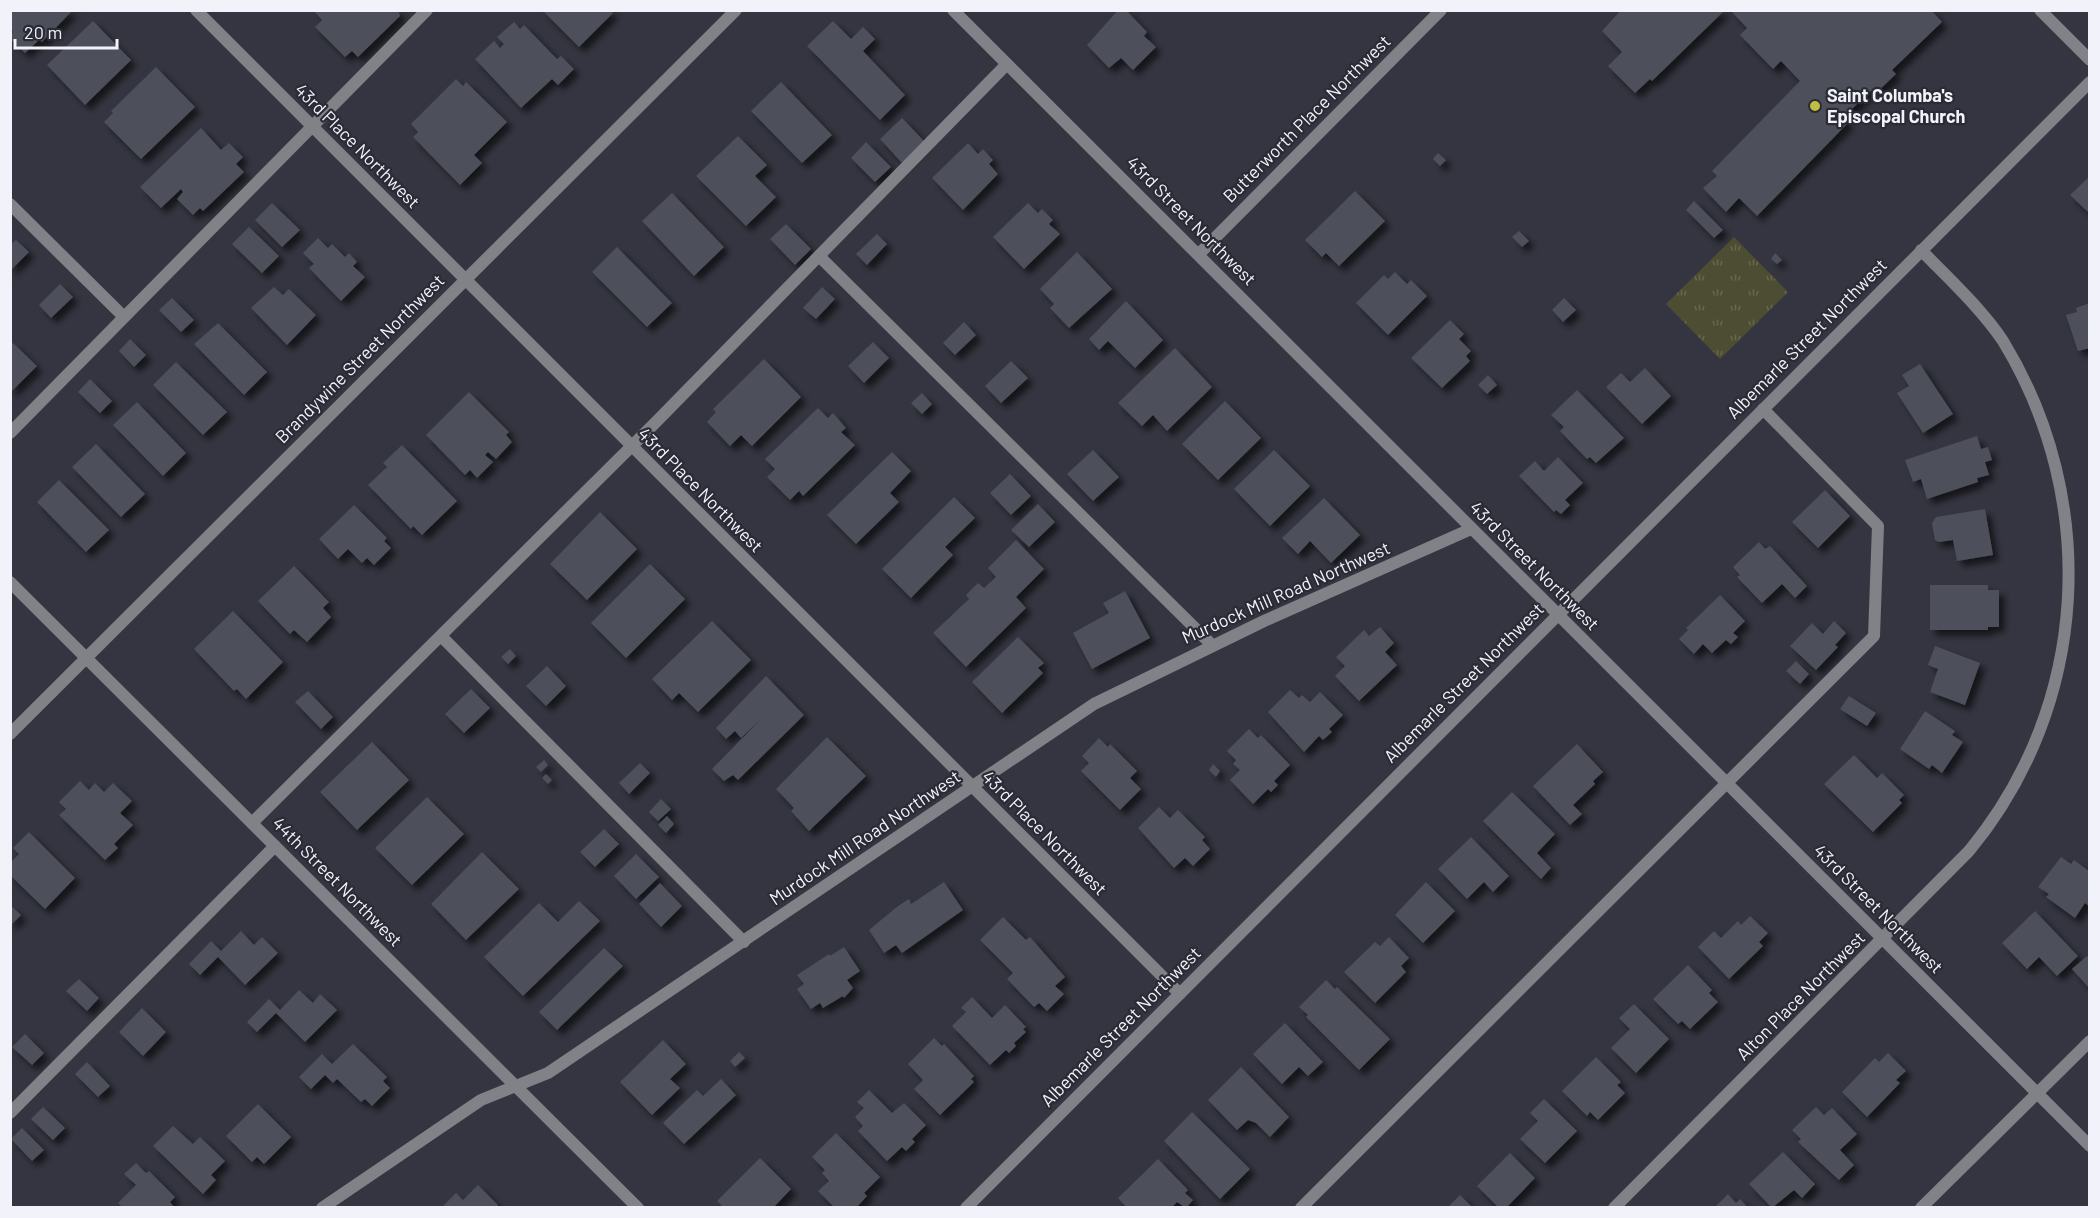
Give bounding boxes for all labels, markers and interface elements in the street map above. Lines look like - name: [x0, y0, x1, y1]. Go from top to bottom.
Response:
- scale bar: [15, 12, 117, 50]
- text: 20 m: [24, 21, 62, 43]
- street label: Butterworth Place Northwest: [1218, 30, 1395, 207]
- street label: 43rd Place Northwest: [291, 78, 425, 212]
- place label: Saint Columba's Episcopal Church: [1827, 84, 1965, 127]
- marker: Saint Columba's Episcopal Church: [1808, 99, 1822, 113]
- street label: 43rd Street Northwest: [1122, 151, 1261, 290]
- street label: Albemarle Street Northwest: [1722, 254, 1891, 423]
- street label: Brandywine Street Northwest: [270, 269, 448, 447]
- street label: 43rd Place Northwest: [634, 422, 768, 556]
- street label: 43rd Street Northwest: [1465, 496, 1604, 635]
- street label: Murdock Mill Road Northwest: [1178, 536, 1393, 648]
- street label: Albemarle Street Northwest: [1379, 598, 1548, 767]
- street label: Murdock Mill Road Northwest: [765, 765, 964, 909]
- street label: 43rd Place Northwest: [978, 765, 1112, 899]
- street label: 44th Street Northwest: [268, 812, 407, 951]
- street label: 43rd Street Northwest: [1809, 839, 1948, 978]
- street label: Alton Place Northwest: [1731, 926, 1869, 1064]
- street label: Albemarle Street Northwest: [1036, 942, 1205, 1111]

